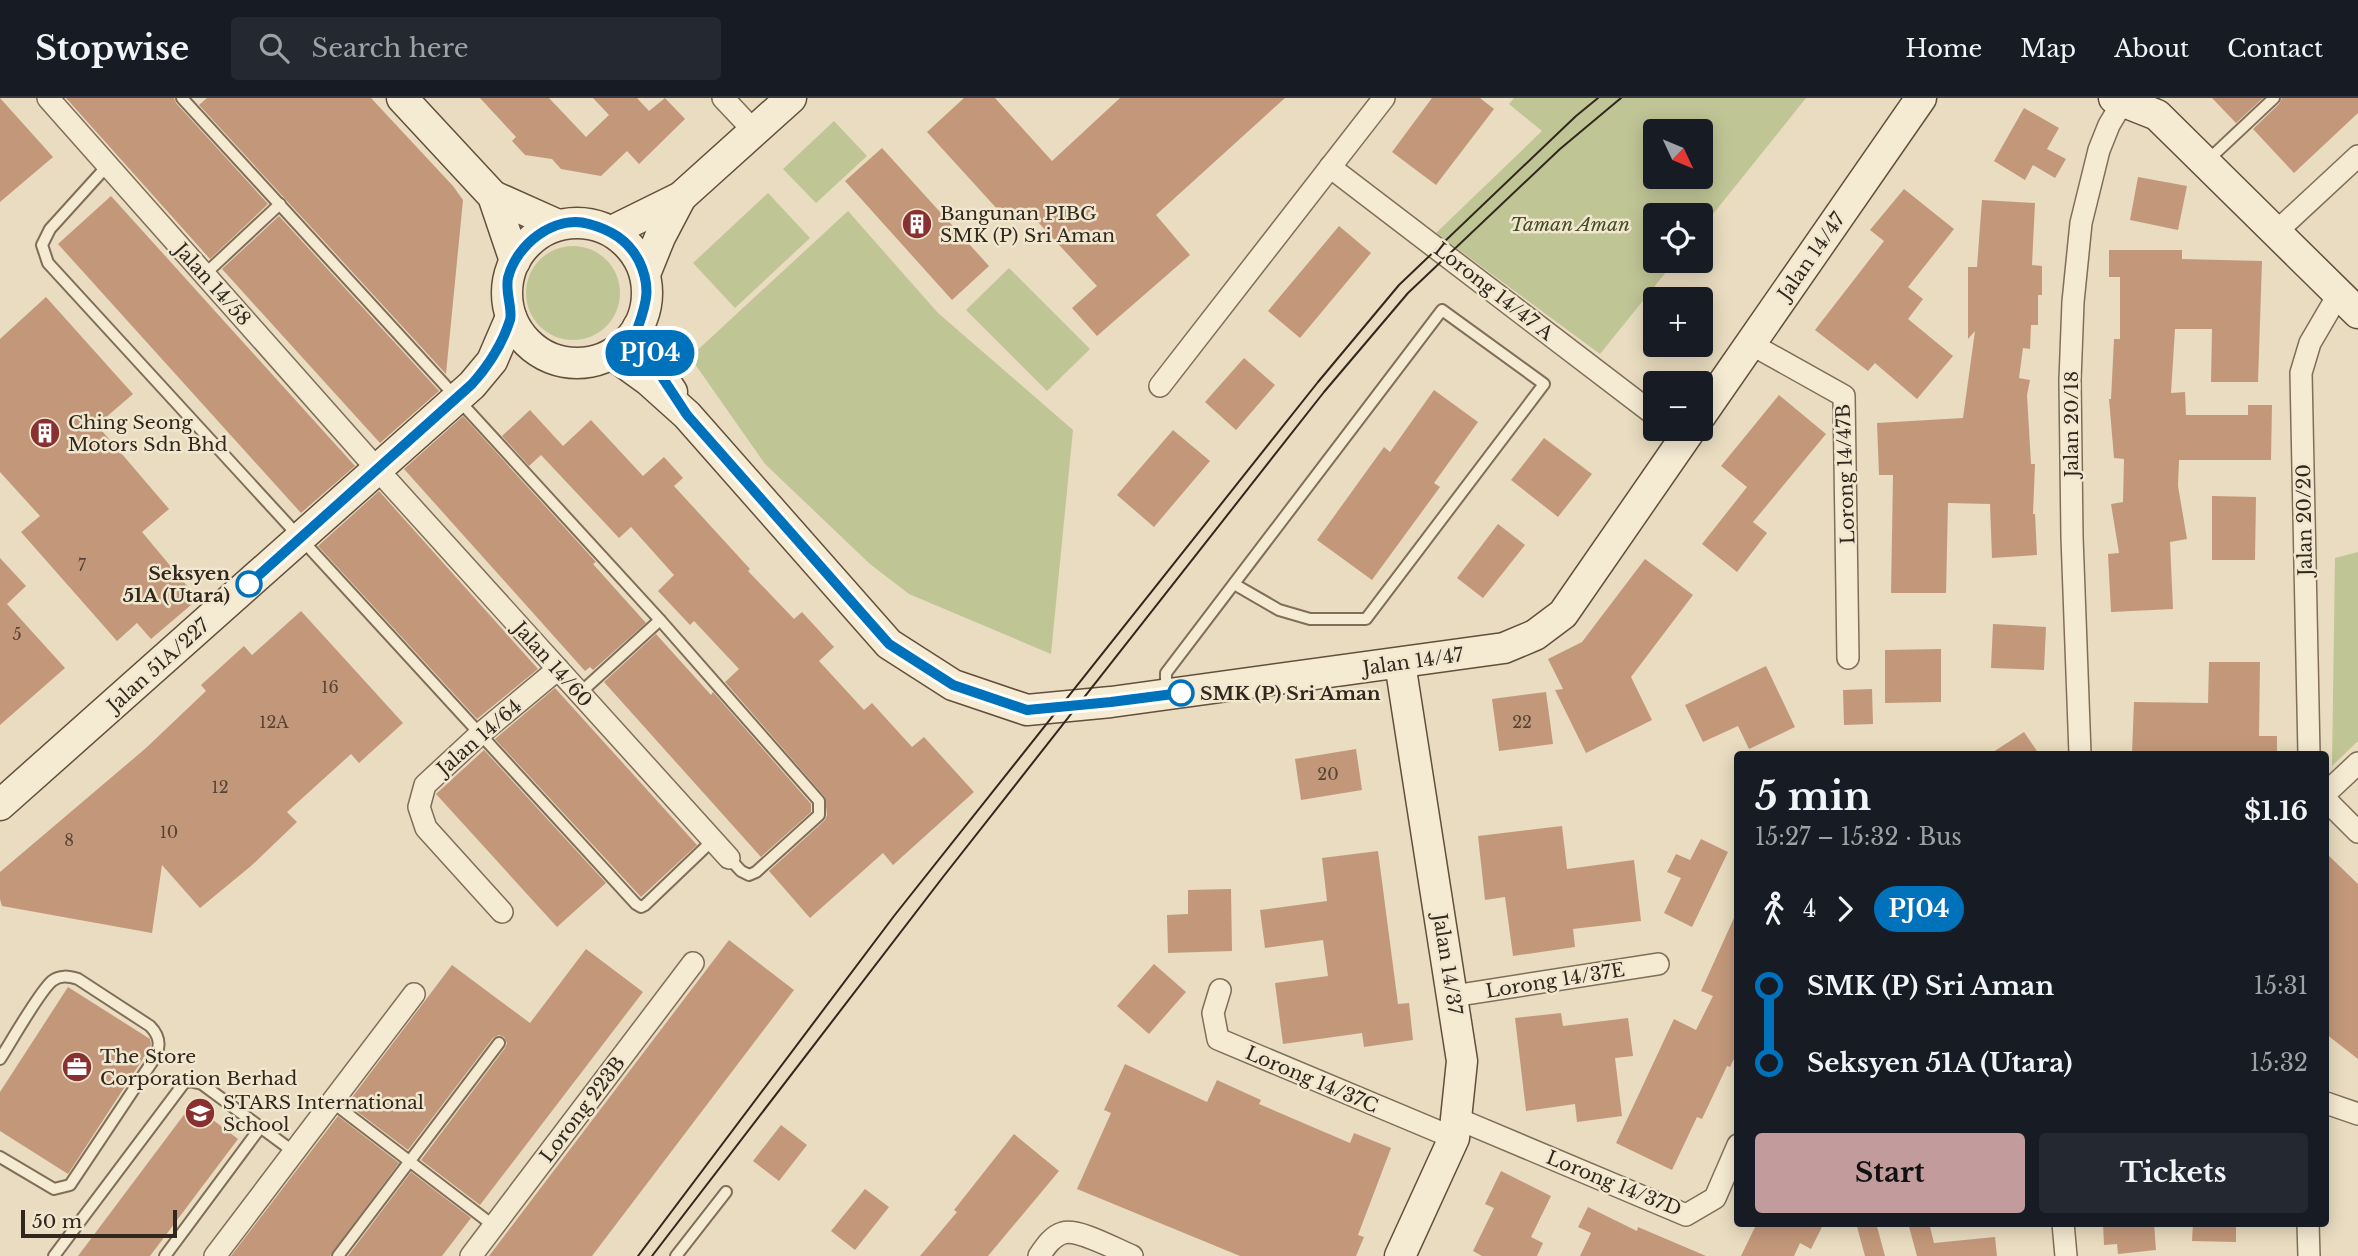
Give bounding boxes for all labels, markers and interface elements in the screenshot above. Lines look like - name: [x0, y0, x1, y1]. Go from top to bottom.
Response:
- search box: [231, 17, 721, 80]
- text: Stopwise: [35, 28, 189, 69]
- icon: search: [255, 29, 293, 67]
- text: Search here: [311, 32, 469, 64]
- text: Home: [1906, 34, 1982, 63]
- text: Map: [2020, 34, 2076, 63]
- text: About: [2114, 34, 2189, 63]
- text: Contact: [2227, 34, 2323, 63]
- north arrow: [1643, 119, 1713, 189]
- map controls: [1643, 119, 1713, 441]
- place label: Bangunan PIBG SMK (P) Sri Aman: [940, 202, 1115, 247]
- button: locate: [1643, 203, 1713, 273]
- building icon: Bangunan PIBG SMK (P) Sri Aman: [900, 207, 934, 241]
- street label: Jalan 14/47: [1771, 208, 1850, 307]
- park label: Taman Aman: [1510, 213, 1630, 236]
- street label: Jalan 14/58: [168, 236, 256, 330]
- street label: Lorong 14/47 A: [1429, 238, 1558, 345]
- button: +: [1643, 287, 1713, 357]
- line badge: PJ04: [601, 330, 699, 376]
- text: PJ04: [619, 338, 681, 367]
- button: −: [1643, 371, 1713, 441]
- street label: Jalan 20/18: [2060, 371, 2083, 480]
- street label: Lorong 14/47B: [1832, 403, 1859, 545]
- place label: Ching Seong Motors Sdn Bhd: [68, 411, 228, 456]
- building icon: Ching Seong Motors Sdn Bhd: [28, 416, 62, 450]
- street label: Jalan 20/20: [2292, 464, 2317, 579]
- house number: 7: [78, 555, 87, 575]
- place label: Seksyen 51A (Utara): [123, 562, 230, 607]
- marker: Seksyen 51A (Utara): [236, 571, 262, 597]
- street label: Jalan 51A/227: [101, 613, 214, 719]
- street label: Jalan 14/60: [506, 615, 597, 712]
- house number: 5: [12, 624, 22, 644]
- street label: Jalan 14/47: [1358, 643, 1465, 680]
- house number: 16: [321, 677, 339, 697]
- marker: SMK (P) Sri Aman: [1168, 680, 1194, 706]
- place label: SMK (P) Sri Aman: [1200, 682, 1381, 705]
- street label: Jalan 14/64: [430, 694, 526, 782]
- house number: 12A: [259, 712, 289, 732]
- house number: 22: [1512, 712, 1532, 732]
- house number: 20: [1317, 764, 1339, 784]
- text: 5 min: [1755, 773, 1871, 820]
- house number: 12: [212, 777, 229, 797]
- text: $1.16: [2244, 795, 2308, 827]
- house number: 10: [160, 822, 178, 842]
- text: 15:27 – 15:32 · Bus: [1755, 823, 1962, 851]
- house number: 8: [64, 830, 74, 850]
- icon: walk: [1755, 890, 1793, 928]
- icon: forward: [1826, 890, 1864, 928]
- text: PJ04: [1888, 894, 1950, 923]
- text: 4: [1803, 895, 1816, 923]
- street label: Jalan 14/37: [1428, 909, 1467, 1017]
- street label: Lorong 14/37E: [1484, 958, 1626, 1003]
- text: SMK (P) Sri Aman: [1807, 970, 2054, 1002]
- text: 15:31: [2254, 972, 2308, 1000]
- street label: Lorong 14/37C: [1242, 1041, 1382, 1118]
- place label: The Store Corporation Berhad: [100, 1045, 297, 1090]
- text: Seksyen 51A (Utara): [1807, 1047, 2073, 1079]
- text: 15:32: [2250, 1049, 2308, 1077]
- office icon: The Store Corporation Berhad: [60, 1050, 94, 1084]
- street label: Lorong 223B: [535, 1052, 630, 1167]
- place label: STARS International School: [223, 1091, 424, 1136]
- school or university icon: STARS International School: [183, 1096, 217, 1130]
- button: Start: [1755, 1133, 2025, 1213]
- button: Tickets: [2039, 1133, 2308, 1213]
- street label: Lorong 14/37D: [1543, 1146, 1685, 1221]
- scale bar: [21, 1207, 177, 1239]
- text: 50 m: [32, 1210, 82, 1233]

